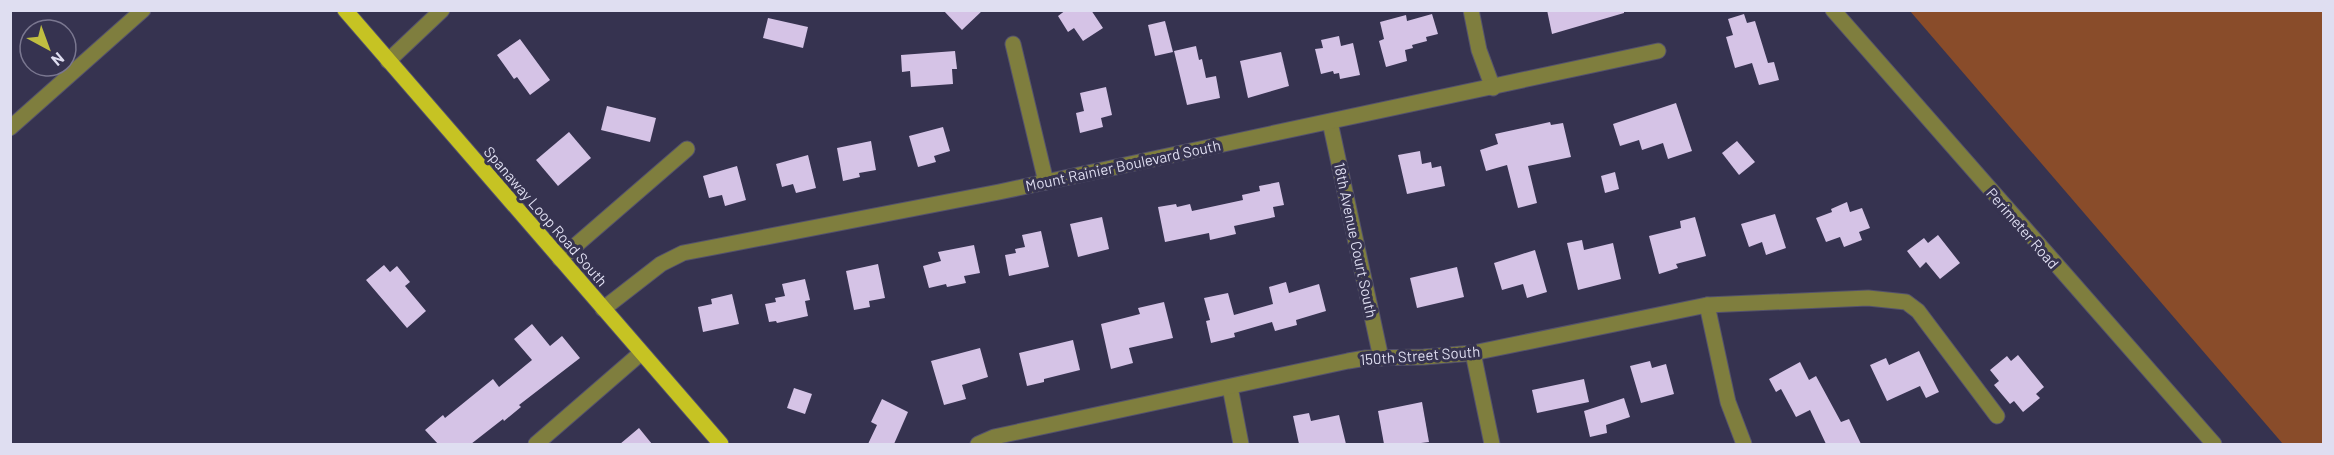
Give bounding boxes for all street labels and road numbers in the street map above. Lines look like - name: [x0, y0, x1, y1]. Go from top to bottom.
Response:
- street label: Mount Rainier Boulevard South: [1024, 135, 1222, 195]
- street label: Spanaway Loop Road South: [480, 142, 612, 290]
- street label: 18th Avenue Court South: [1331, 161, 1381, 319]
- street label: Perimeter Road: [1983, 184, 2063, 272]
- street label: 150th Street South: [1359, 342, 1481, 368]

